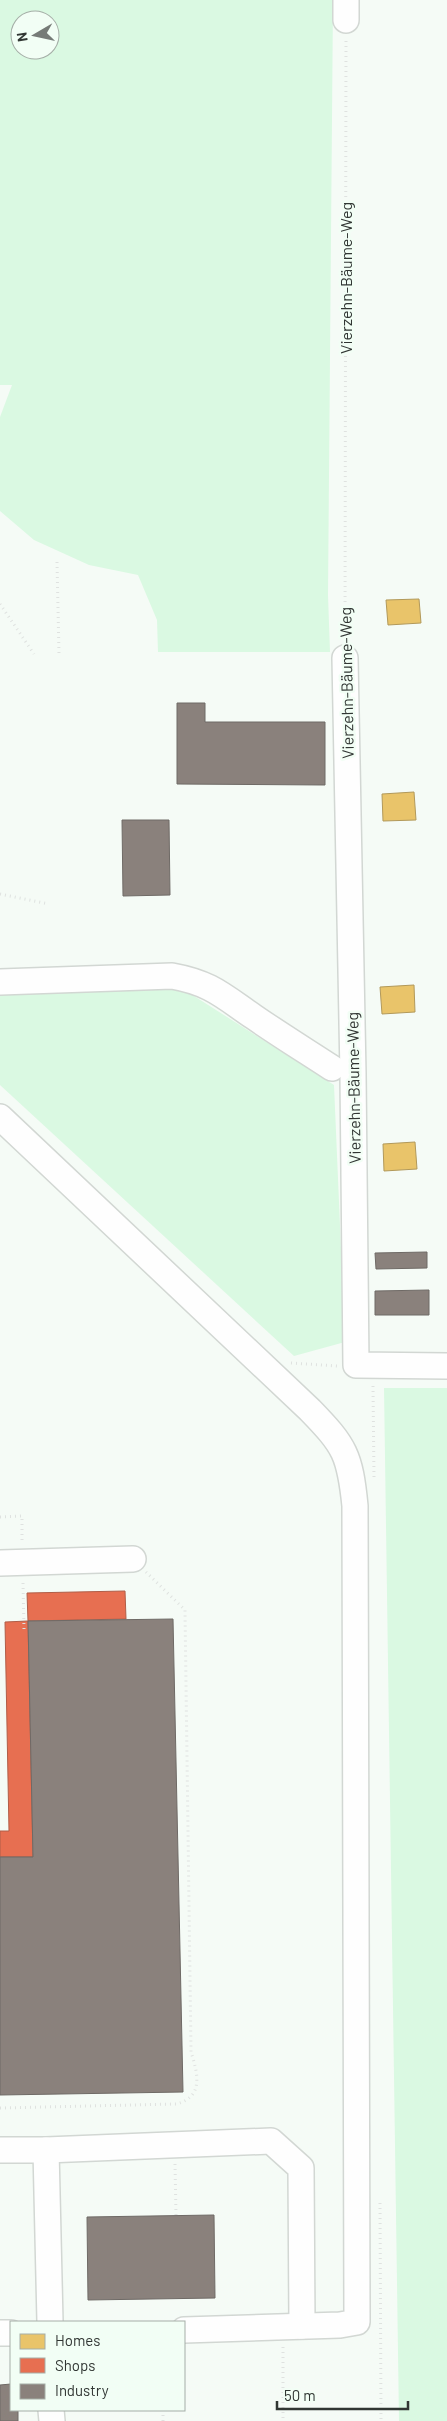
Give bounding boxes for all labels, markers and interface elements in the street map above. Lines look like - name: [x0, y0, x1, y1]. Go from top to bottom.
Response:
- north arrow: [10, 10, 60, 60]
- text: N: [13, 31, 31, 43]
- street label: Vierzehn-Bäume-Weg: [336, 202, 355, 354]
- street label: Vierzehn-Bäume-Weg: [335, 607, 357, 759]
- street label: Vierzehn-Bäume-Weg: [342, 1012, 364, 1164]
- legend: [10, 2321, 185, 2411]
- text: Homes: [55, 2331, 100, 2349]
- text: Shops: [55, 2356, 95, 2374]
- scale bar: [277, 2378, 408, 2410]
- text: Industry: [55, 2381, 109, 2399]
- text: 50 m: [284, 2386, 316, 2404]

